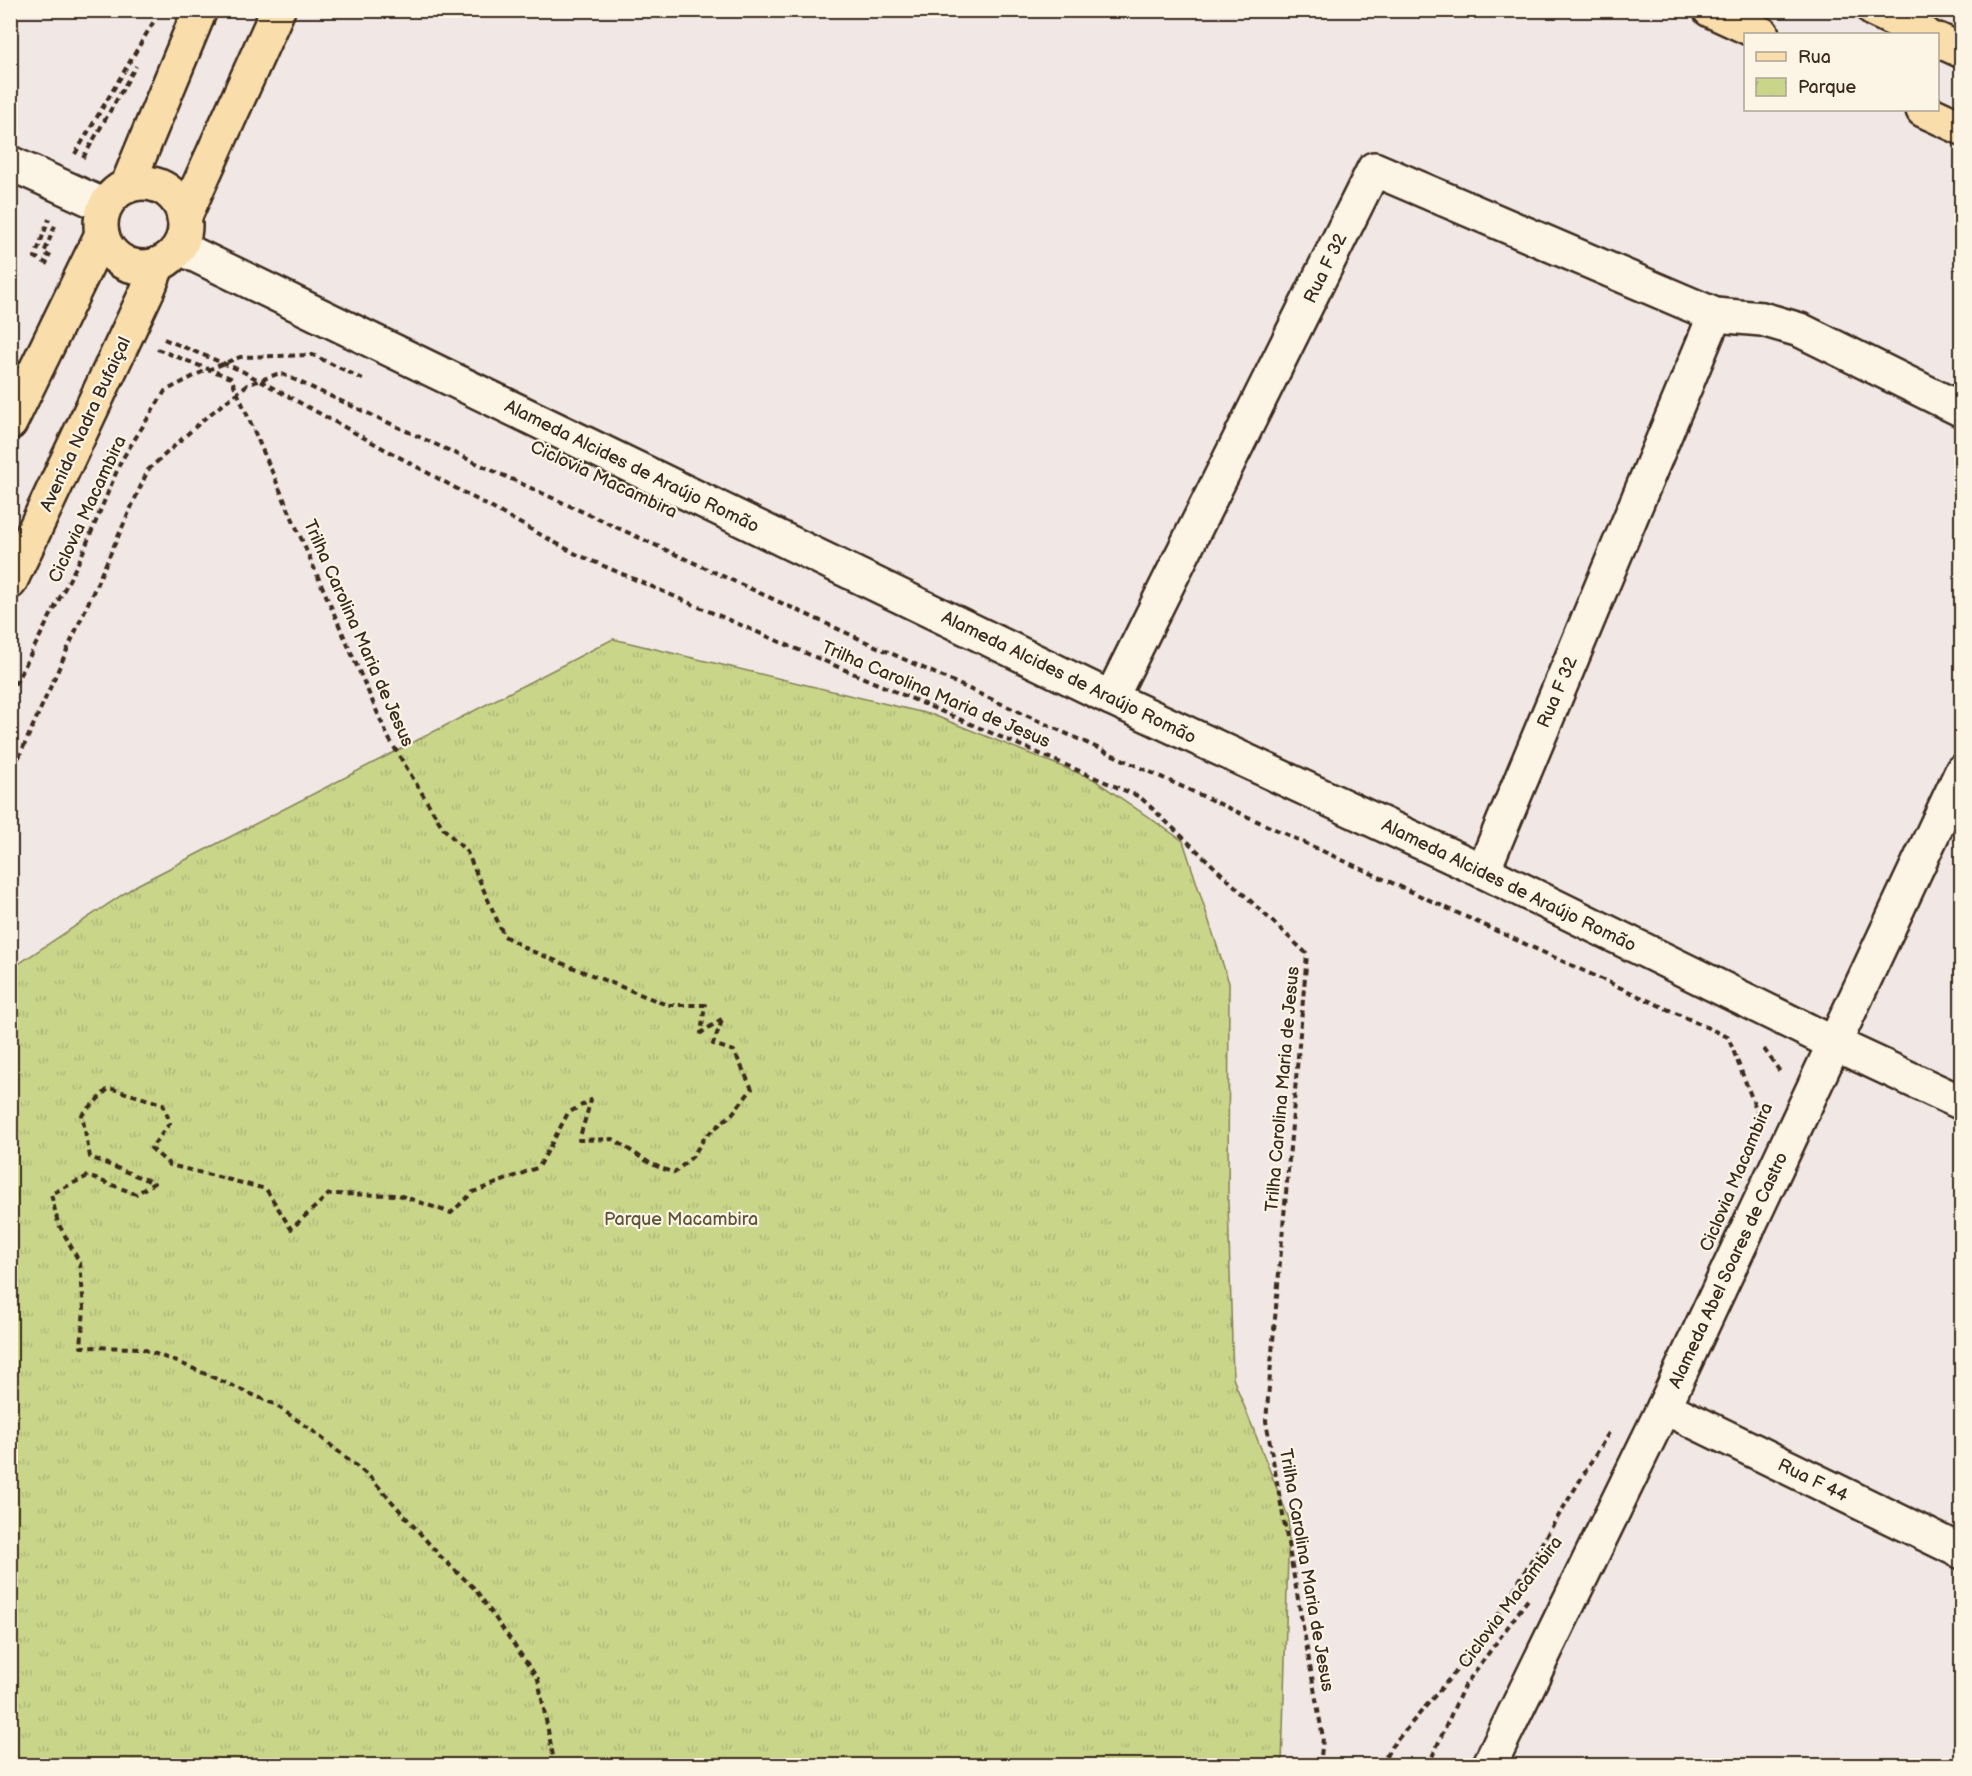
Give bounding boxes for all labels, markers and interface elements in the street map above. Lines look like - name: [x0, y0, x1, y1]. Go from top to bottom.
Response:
- legend: [1744, 33, 1939, 111]
- text: Rua: [1798, 47, 1831, 68]
- text: Parque: [1798, 77, 1856, 98]
- street label: Rua F 32: [1300, 230, 1352, 307]
- street label: Avenida Nadra Bufaiçal: [36, 334, 135, 515]
- street label: Alameda Alcides de Araújo Romão: [501, 396, 762, 537]
- street label: Ciclovia Macambira: [44, 432, 131, 586]
- street label: Ciclovia Macambira: [527, 436, 681, 523]
- street label: Trilha Carolina Maria de Jesus: [299, 516, 418, 750]
- street label: Alameda Alcides de Araújo Romão: [938, 607, 1199, 748]
- street label: Trilha Carolina Maria de Jesus: [818, 637, 1053, 752]
- street label: Rua F 32: [1533, 653, 1582, 731]
- street label: Alameda Alcides de Araújo Romão: [1378, 815, 1639, 956]
- street label: Trilha Carolina Maria de Jesus: [1261, 965, 1304, 1213]
- street label: Ciclovia Macambira: [1696, 1100, 1777, 1255]
- street label: Alameda Abel Soares de Castro: [1664, 1149, 1792, 1391]
- park label: Parque Macambira: [604, 1209, 758, 1230]
- street label: Trilha Carolina Maria de Jesus: [1275, 1447, 1338, 1693]
- street label: Rua F 44: [1774, 1454, 1851, 1506]
- street label: Ciclovia Macambira: [1454, 1532, 1567, 1672]

